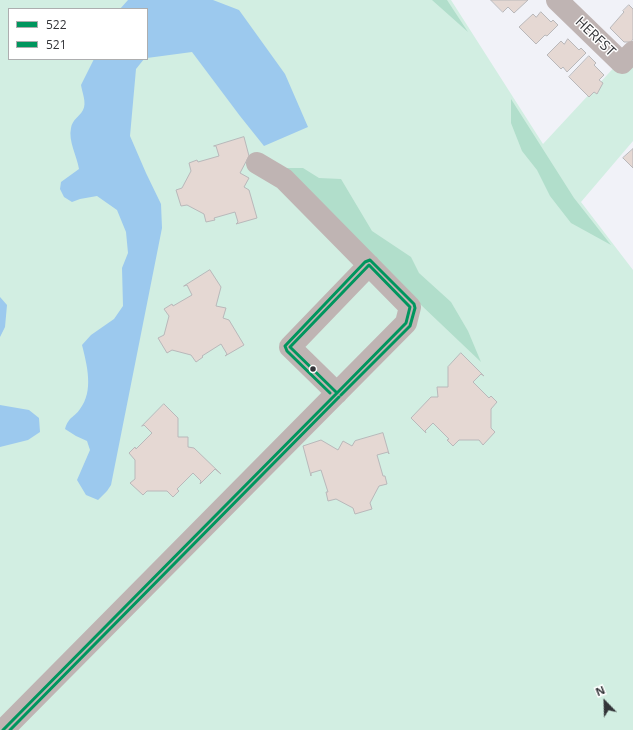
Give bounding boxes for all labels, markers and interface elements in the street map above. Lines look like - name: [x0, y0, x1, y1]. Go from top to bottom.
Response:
- legend: [8, 8, 148, 60]
- street label: HERFST: [571, 14, 619, 60]
- text: 522: [46, 16, 67, 33]
- text: 521: [46, 36, 67, 53]
- unlabelled marker: [308, 364, 318, 374]
- north arrow: [585, 682, 625, 722]
- text: N: [593, 682, 607, 699]

